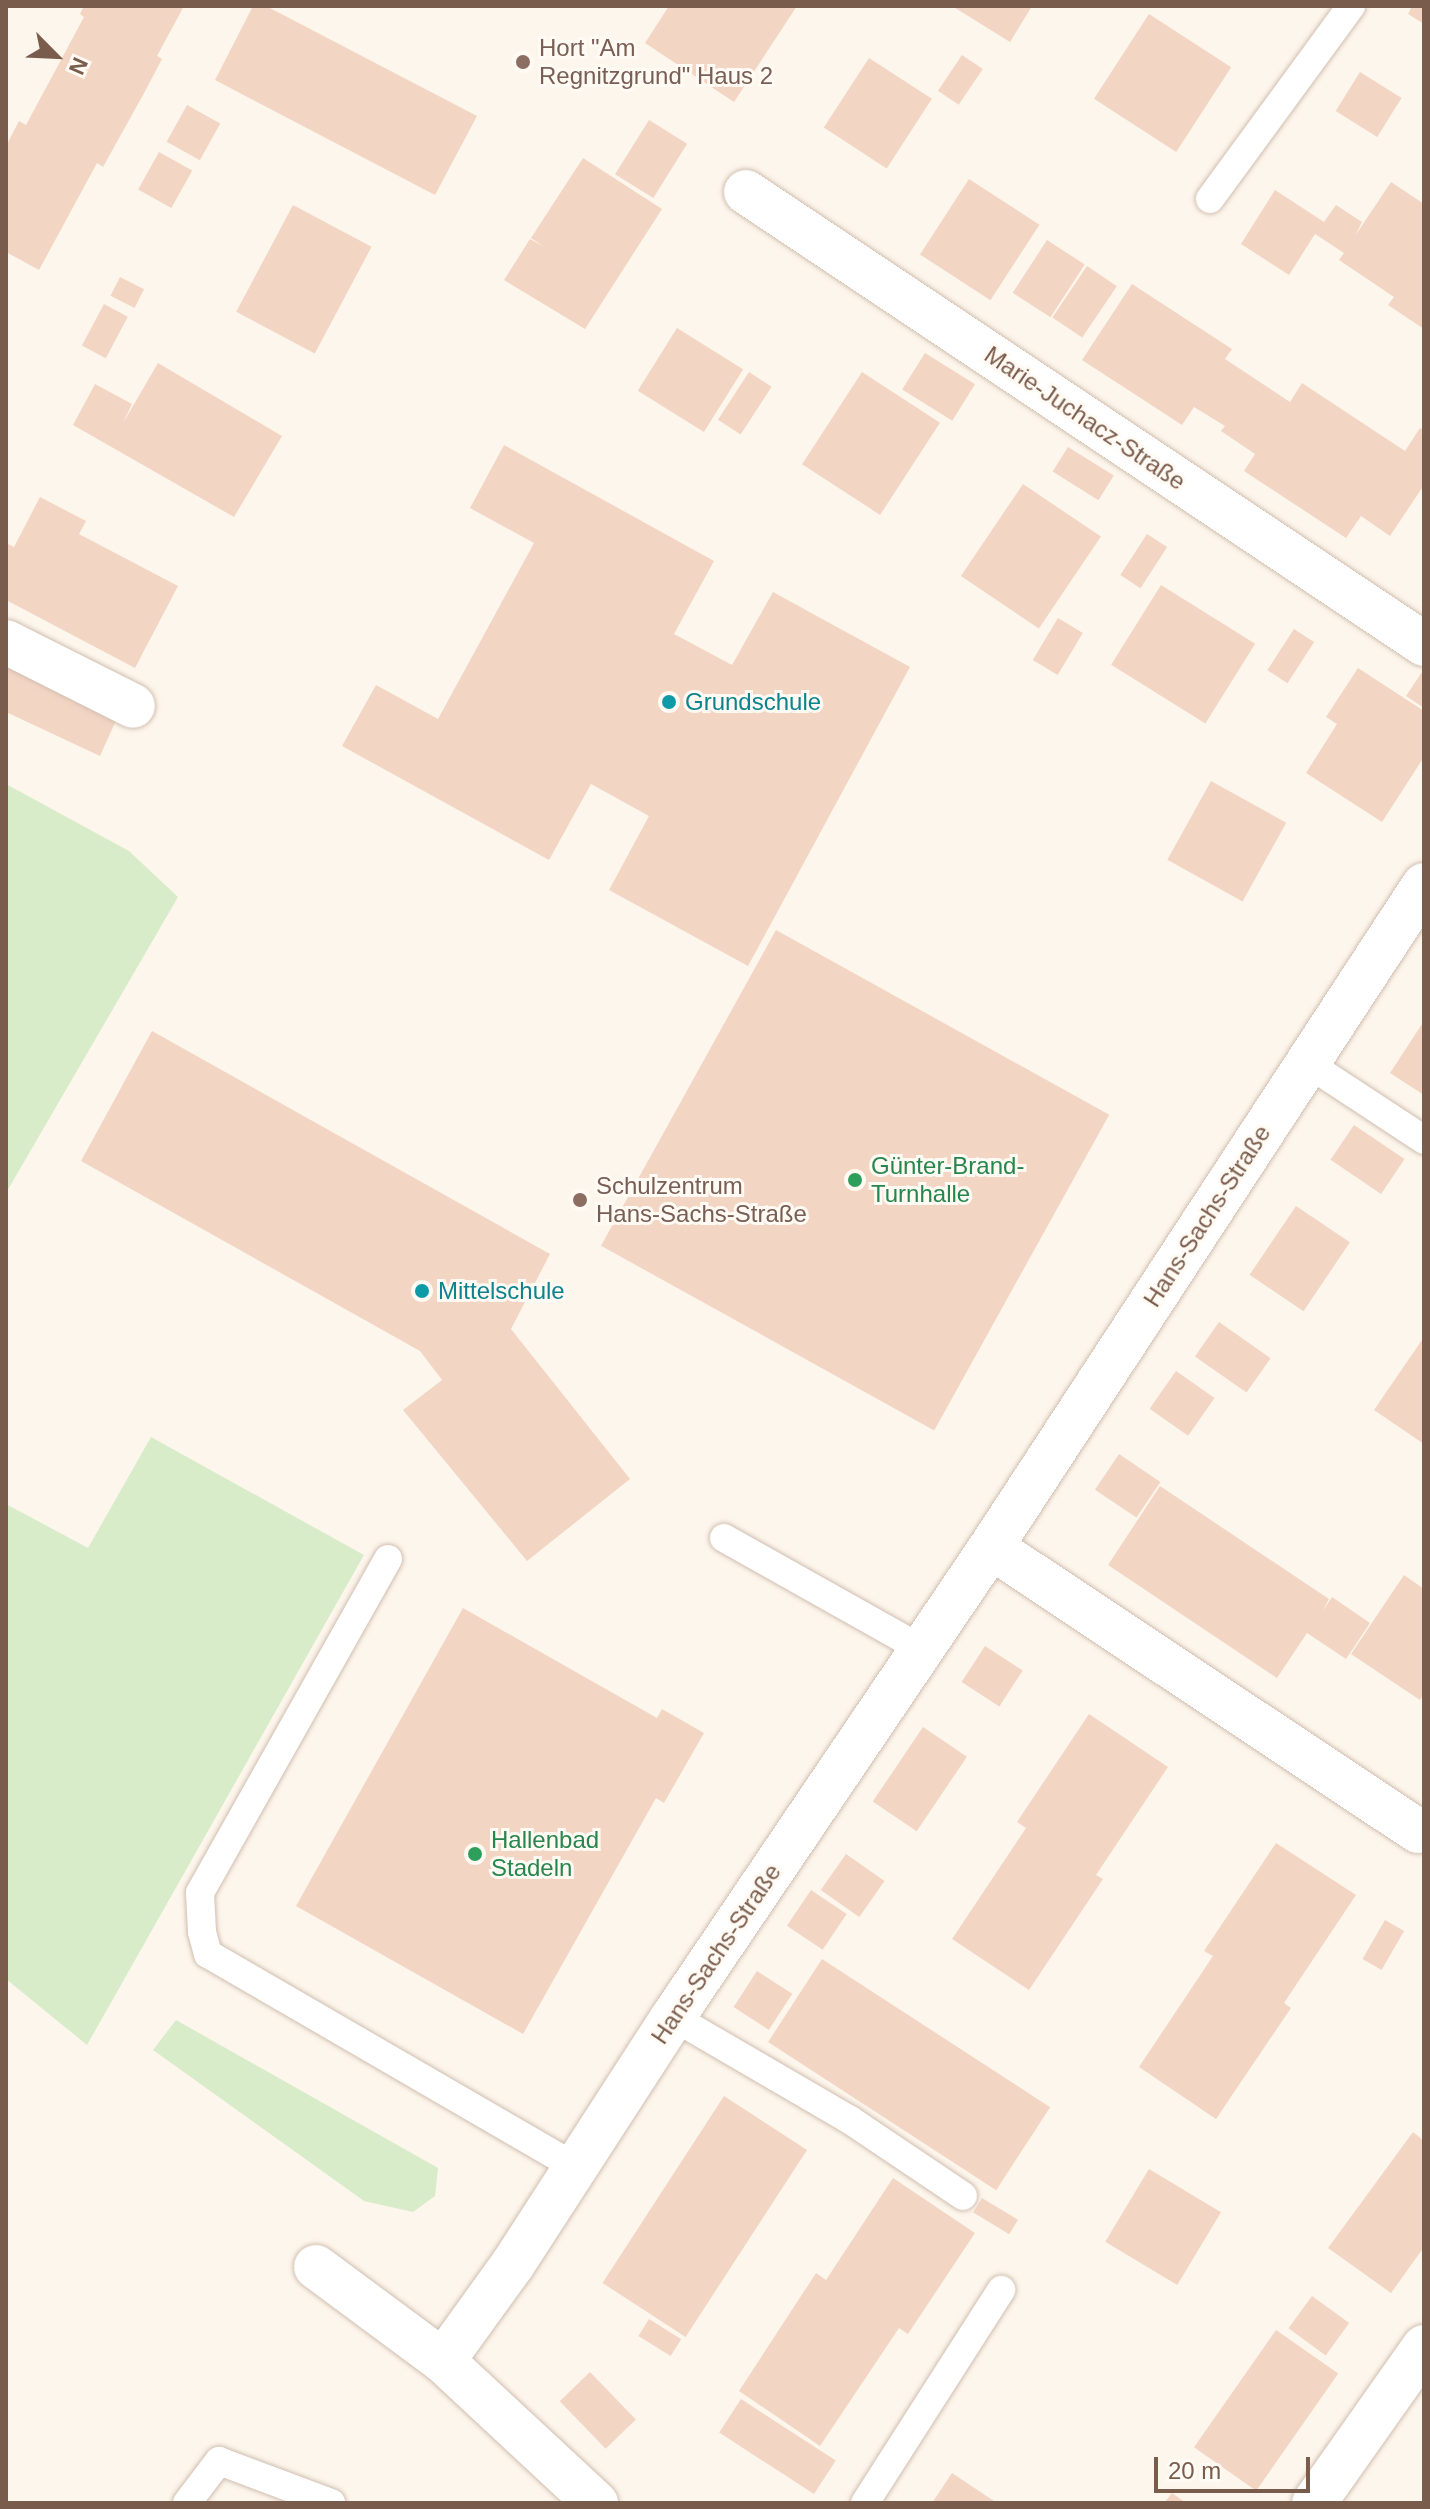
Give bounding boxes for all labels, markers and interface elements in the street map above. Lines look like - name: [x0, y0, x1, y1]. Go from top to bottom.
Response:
- north arrow: [16, 16, 96, 96]
- place label: Hort "Am Regnitzgrund" Haus 2: [539, 34, 773, 90]
- marker: Hort "Am Regnitzgrund" Haus 2: [514, 53, 532, 71]
- text: N: [64, 54, 93, 78]
- street label: Marie-Juchacz-Straße: [979, 340, 1191, 496]
- place label: Grundschule: [685, 688, 821, 716]
- marker: Grundschule: [660, 693, 678, 711]
- street label: Hans-Sachs-Straße: [1138, 1120, 1276, 1312]
- place label: Günter-Brand- Turnhalle: [871, 1152, 1024, 1208]
- marker: Günter-Brand- Turnhalle: [846, 1171, 864, 1189]
- place label: Schulzentrum Hans-Sachs-Straße: [596, 1172, 807, 1228]
- marker: Schulzentrum Hans-Sachs-Straße: [571, 1191, 589, 1209]
- place label: Mittelschule: [438, 1277, 565, 1305]
- marker: Mittelschule: [413, 1282, 431, 1300]
- place label: Hallenbad Stadeln: [491, 1826, 599, 1882]
- marker: Hallenbad Stadeln: [466, 1845, 484, 1863]
- street label: Hans-Sachs-Straße: [645, 1859, 787, 2049]
- scale bar: [1158, 2441, 1314, 2491]
- text: 20 m: [1168, 2457, 1221, 2484]

